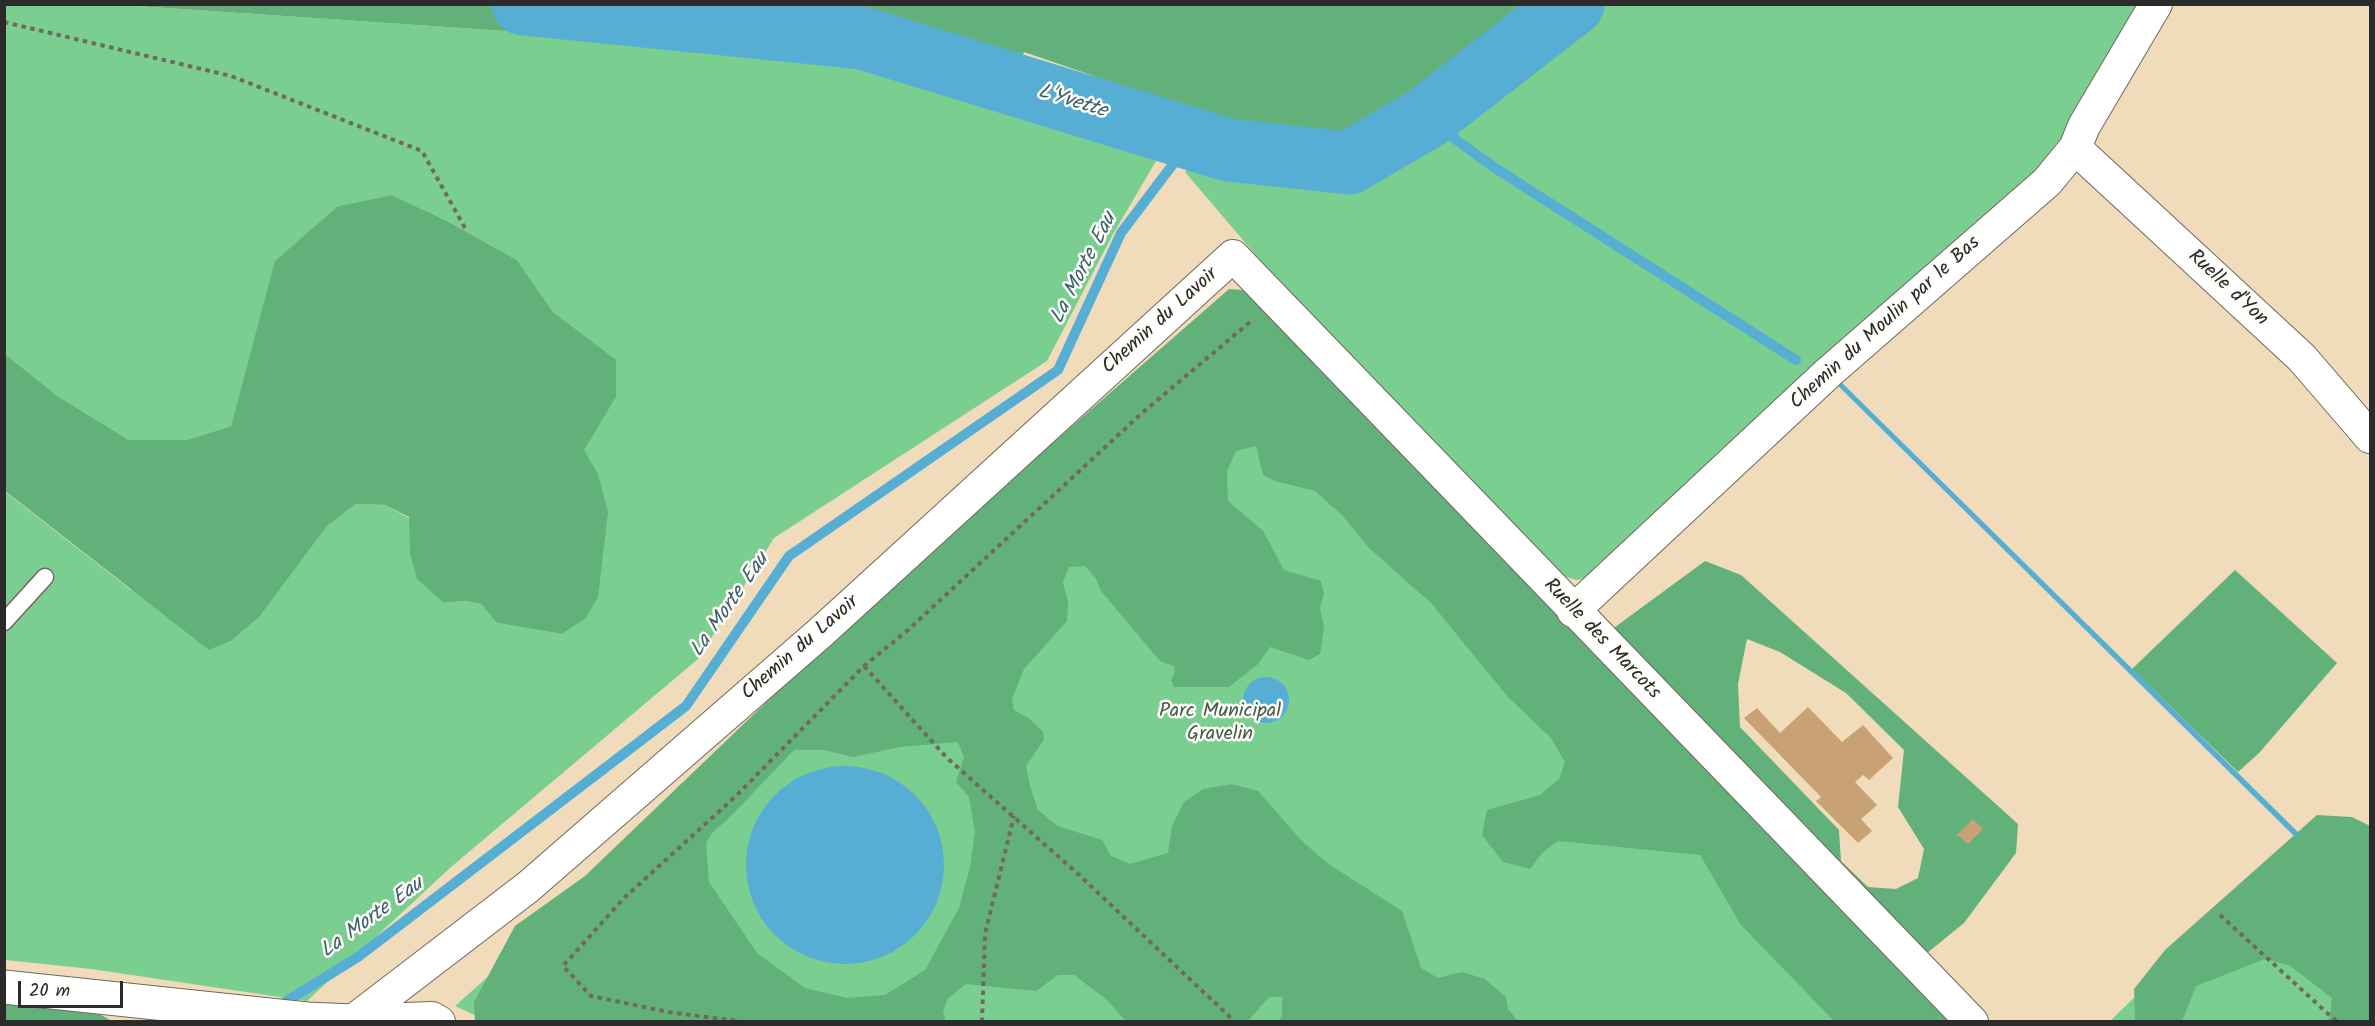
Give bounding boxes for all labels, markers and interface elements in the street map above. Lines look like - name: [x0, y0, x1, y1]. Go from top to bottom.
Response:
- water label: L'Yvette: [1035, 81, 1109, 125]
- water label: La Morte Eau: [1046, 209, 1124, 329]
- street label: Chemin du Moulin par le Bas: [1786, 232, 1986, 416]
- street label: Ruelle d'Yon: [2182, 246, 2272, 332]
- street label: Chemin du Lavoir: [1098, 264, 1224, 380]
- water label: La Morte Eau: [686, 549, 776, 663]
- street label: Ruelle des Marcots: [1537, 575, 1665, 705]
- street label: Chemin du Lavoir: [737, 591, 865, 707]
- park label: Parc Municipal Gravelin: [1159, 701, 1281, 748]
- water label: La Morte Eau: [317, 873, 429, 965]
- scale bar: [21, 969, 126, 1007]
- text: 20 m: [29, 977, 70, 1006]

